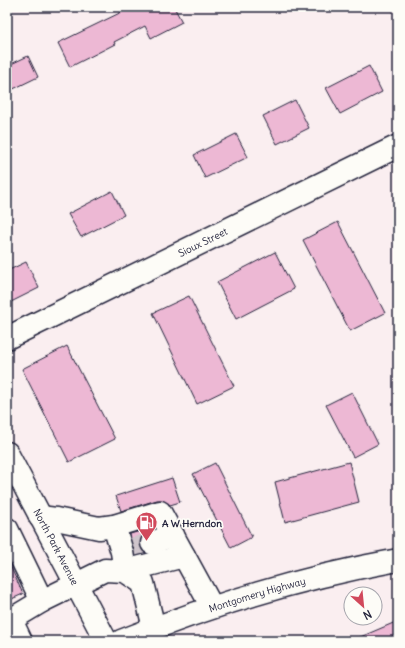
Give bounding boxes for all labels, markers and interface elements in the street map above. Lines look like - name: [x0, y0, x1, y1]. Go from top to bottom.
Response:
- street label: Sioux Street: [176, 225, 230, 260]
- street label: North Park Avenue: [30, 507, 81, 588]
- fuel station icon: A W Herndon: [133, 510, 159, 543]
- place label: A W Herndon: [162, 517, 222, 530]
- street label: Montgomery Highway: [207, 574, 307, 615]
- north arrow: [343, 586, 383, 626]
- text: N: [361, 607, 374, 623]

